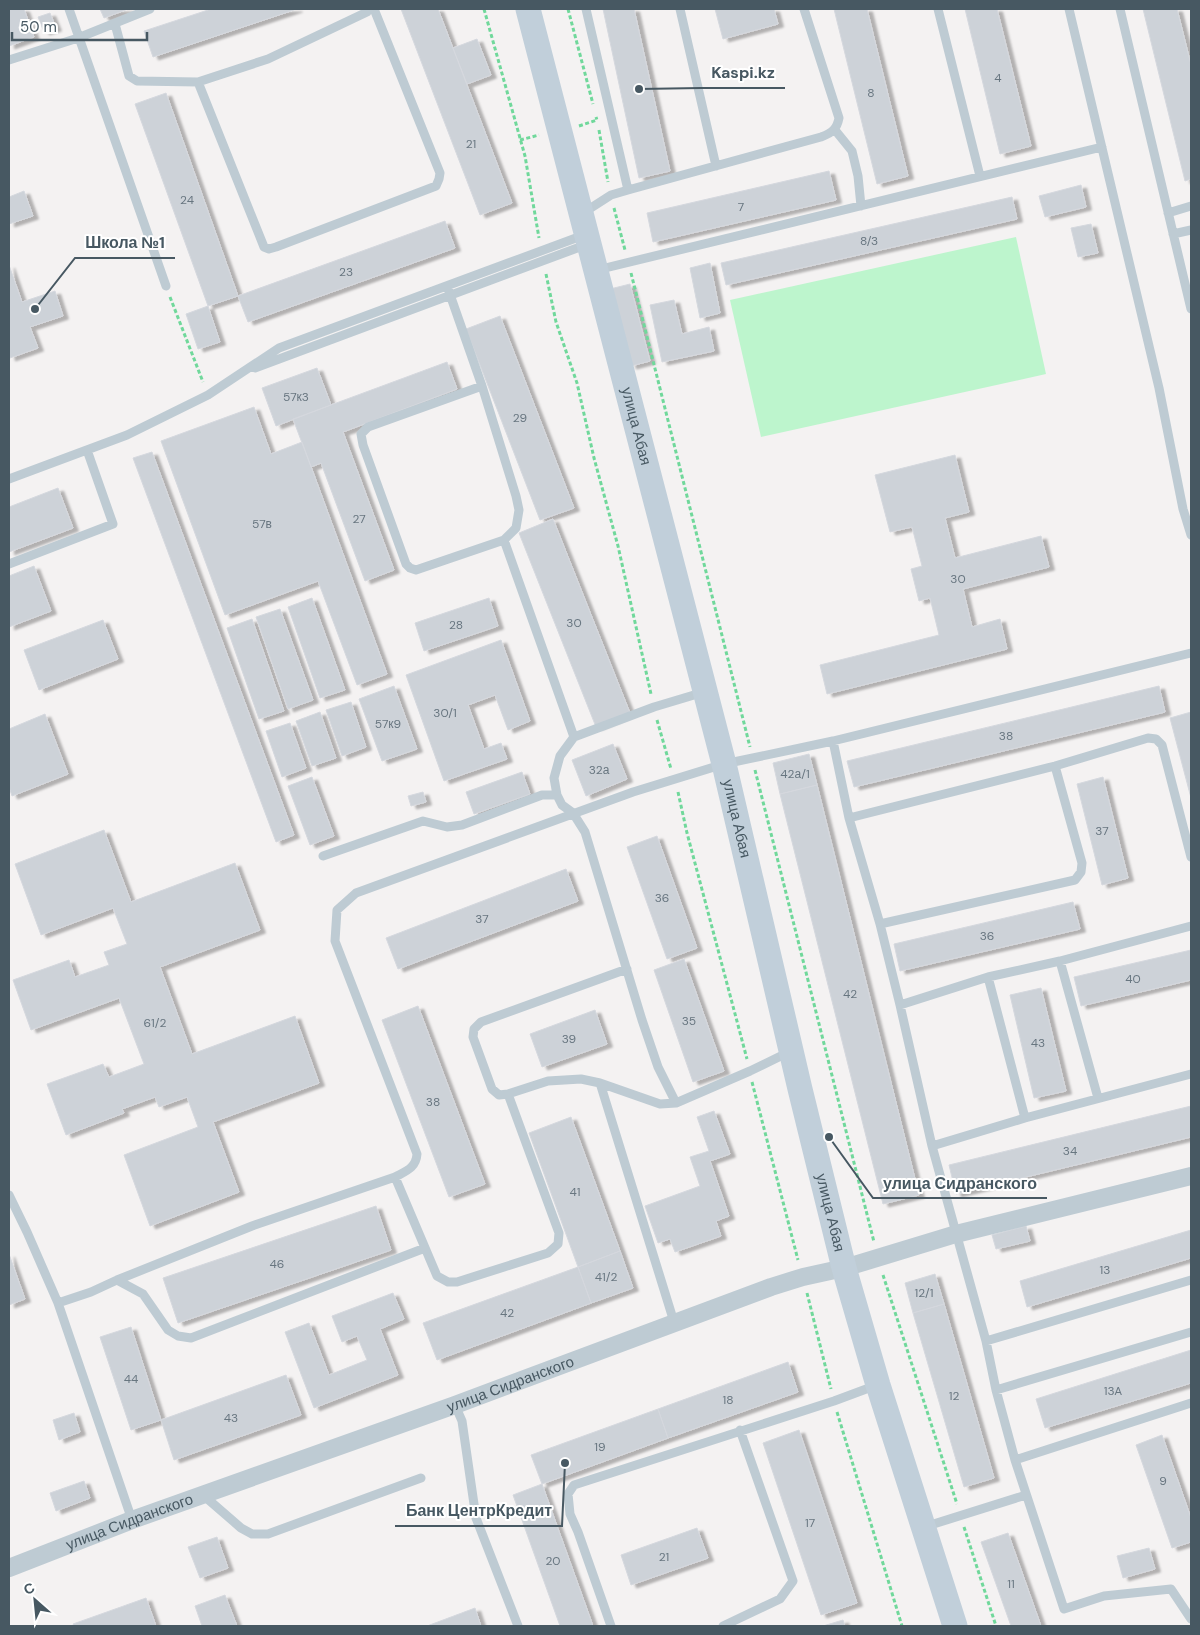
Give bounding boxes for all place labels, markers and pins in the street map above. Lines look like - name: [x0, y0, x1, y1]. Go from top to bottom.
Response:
- callout: Kaspi.kz: [701, 57, 785, 88]
- callout: Школа №1: [75, 227, 175, 258]
- callout: улица Сидранского: [873, 1167, 1047, 1198]
- callout: Банк ЦентрКредит: [395, 1495, 562, 1526]

